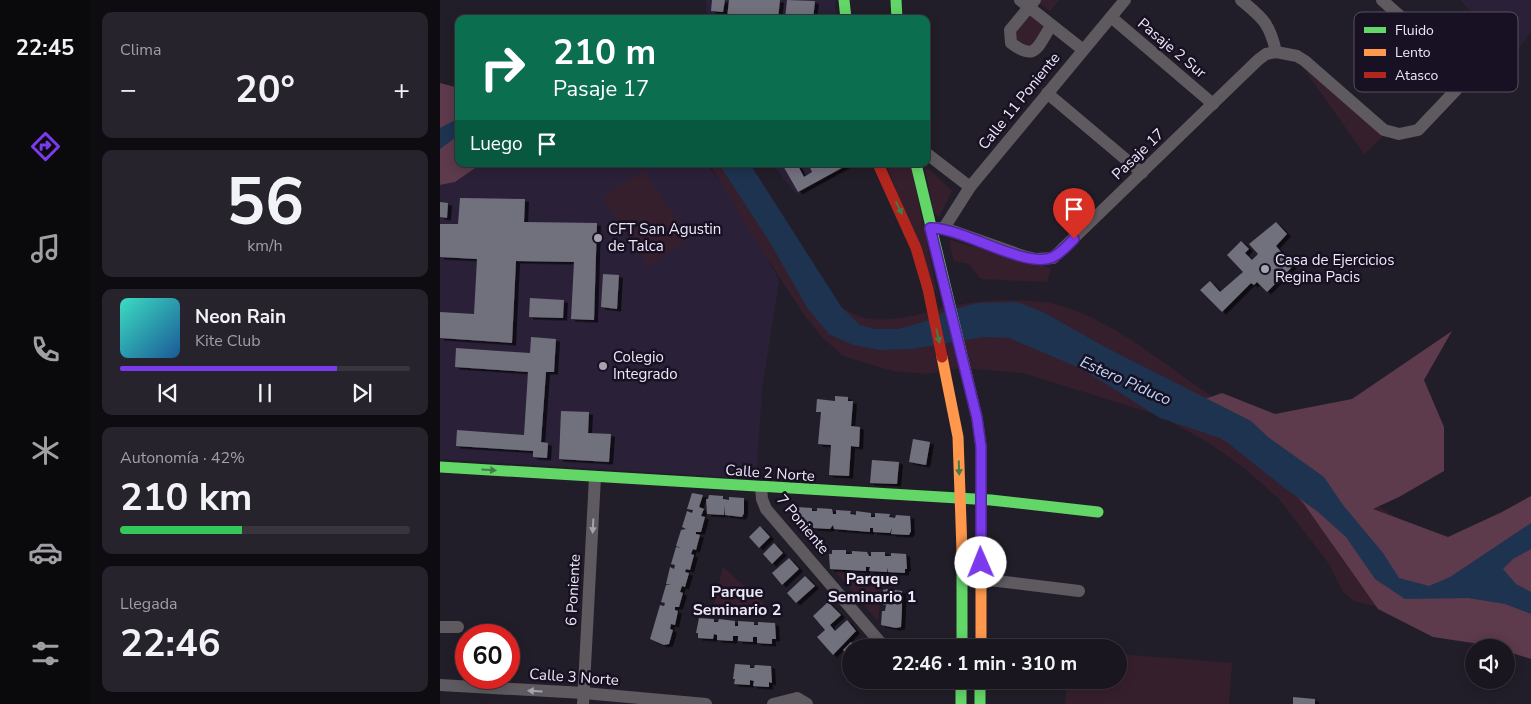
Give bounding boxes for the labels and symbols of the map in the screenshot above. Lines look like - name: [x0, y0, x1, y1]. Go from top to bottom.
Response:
- legend: [1354, 12, 1518, 92]
- street label: Pasaje 2 Sur: [1134, 14, 1211, 83]
- text: Fluido: [1395, 21, 1434, 40]
- text: Lento: [1395, 43, 1431, 62]
- street label: Calle 11 Poniente: [974, 48, 1064, 154]
- text: Atasco: [1395, 66, 1438, 85]
- street label: Pasaje 17: [1107, 124, 1169, 184]
- pin: [1053, 188, 1095, 239]
- one-way arrow: [895, 201, 903, 215]
- place label: CFT San Agustin de Talca: [608, 219, 721, 256]
- marker: CFT San Agustin de Talca: [592, 232, 604, 244]
- place label: Casa de Ejercicios Regina Pacis: [1275, 250, 1394, 287]
- marker: Casa de Ejercicios Regina Pacis: [1259, 263, 1271, 275]
- one-way arrow: [934, 329, 942, 345]
- place label: Colegio Integrado: [613, 347, 678, 384]
- water label: Estero Piduco: [1076, 351, 1175, 411]
- marker: Colegio Integrado: [597, 360, 609, 372]
- street label: Calle 2 Norte: [725, 460, 815, 486]
- one-way arrow: [956, 460, 964, 476]
- one-way arrow: [481, 467, 497, 475]
- street label: 7 Poniente: [772, 490, 834, 558]
- one-way arrow: [588, 518, 596, 534]
- position arrow: [954, 536, 1006, 588]
- street label: 6 Poniente: [561, 554, 585, 626]
- district label: Parque Seminario 1: [828, 568, 916, 608]
- district label: Parque Seminario 2: [693, 581, 781, 621]
- speed limit sign: 60: [455, 624, 520, 689]
- street label: Calle 3 Norte: [529, 664, 619, 690]
- one-way arrow: [527, 686, 543, 694]

